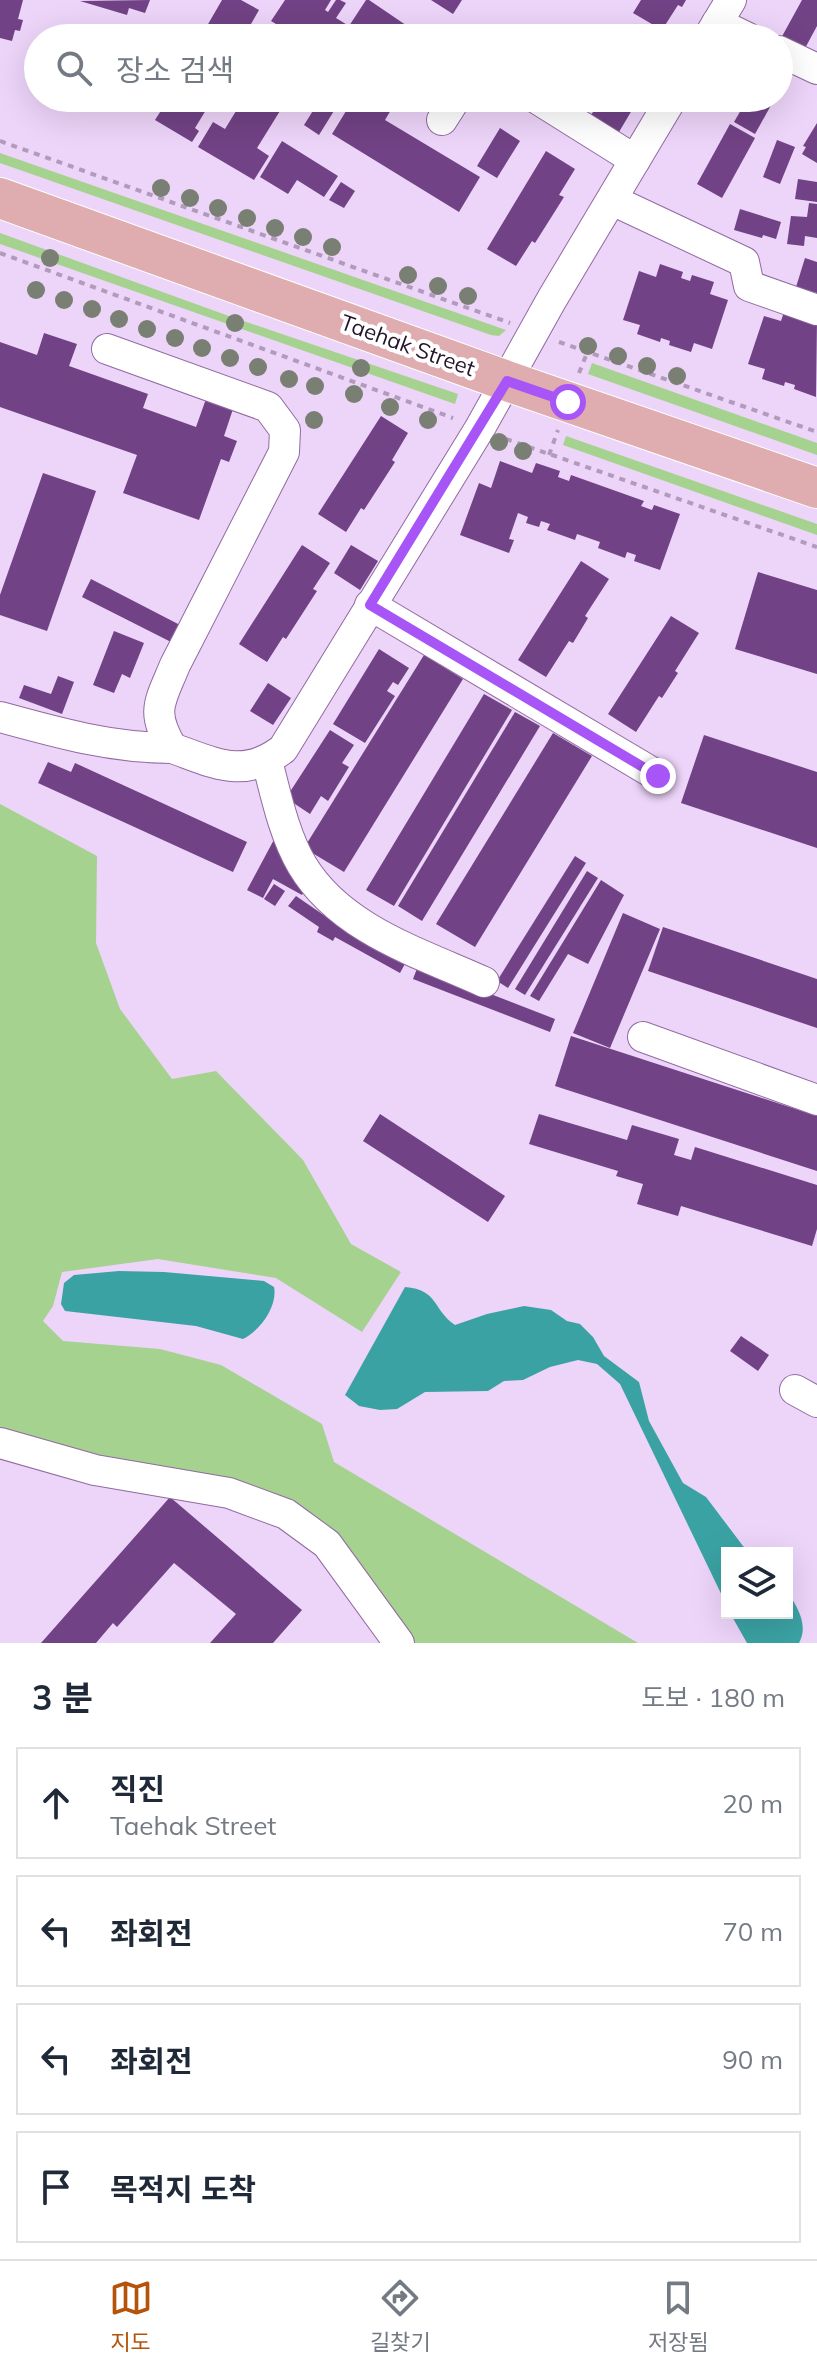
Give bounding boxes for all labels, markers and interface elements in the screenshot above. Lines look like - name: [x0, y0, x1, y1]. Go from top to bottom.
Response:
- search box: [24, 24, 793, 112]
- icon: search: [52, 46, 96, 90]
- text: 장소 검색: [116, 51, 234, 89]
- street label: Taehak Street: [337, 308, 479, 382]
- route start: [550, 384, 586, 420]
- route end: [640, 758, 676, 794]
- map controls: [721, 1547, 793, 1619]
- button: layers: [721, 1547, 793, 1619]
- text: 3 분: [32, 1676, 93, 1719]
- text: 도보 · 180 m: [641, 1681, 785, 1714]
- text: 직진: [110, 1770, 165, 1808]
- icon: ahead: [34, 1781, 78, 1825]
- text: 20 m: [722, 1787, 783, 1820]
- text: Taehak Street: [110, 1809, 276, 1842]
- icon: left: [34, 1909, 78, 1953]
- text: 좌회전: [110, 1914, 193, 1952]
- text: 70 m: [722, 1915, 783, 1948]
- icon: left: [34, 2037, 78, 2081]
- text: 좌회전: [110, 2042, 193, 2080]
- text: 90 m: [722, 2043, 783, 2076]
- icon: arrive: [34, 2165, 78, 2209]
- text: 목적지 도착: [110, 2170, 256, 2208]
- tab: 지도: [109, 2276, 153, 2356]
- tab: 길찾기: [370, 2276, 430, 2356]
- tab: 저장됨: [648, 2276, 708, 2356]

